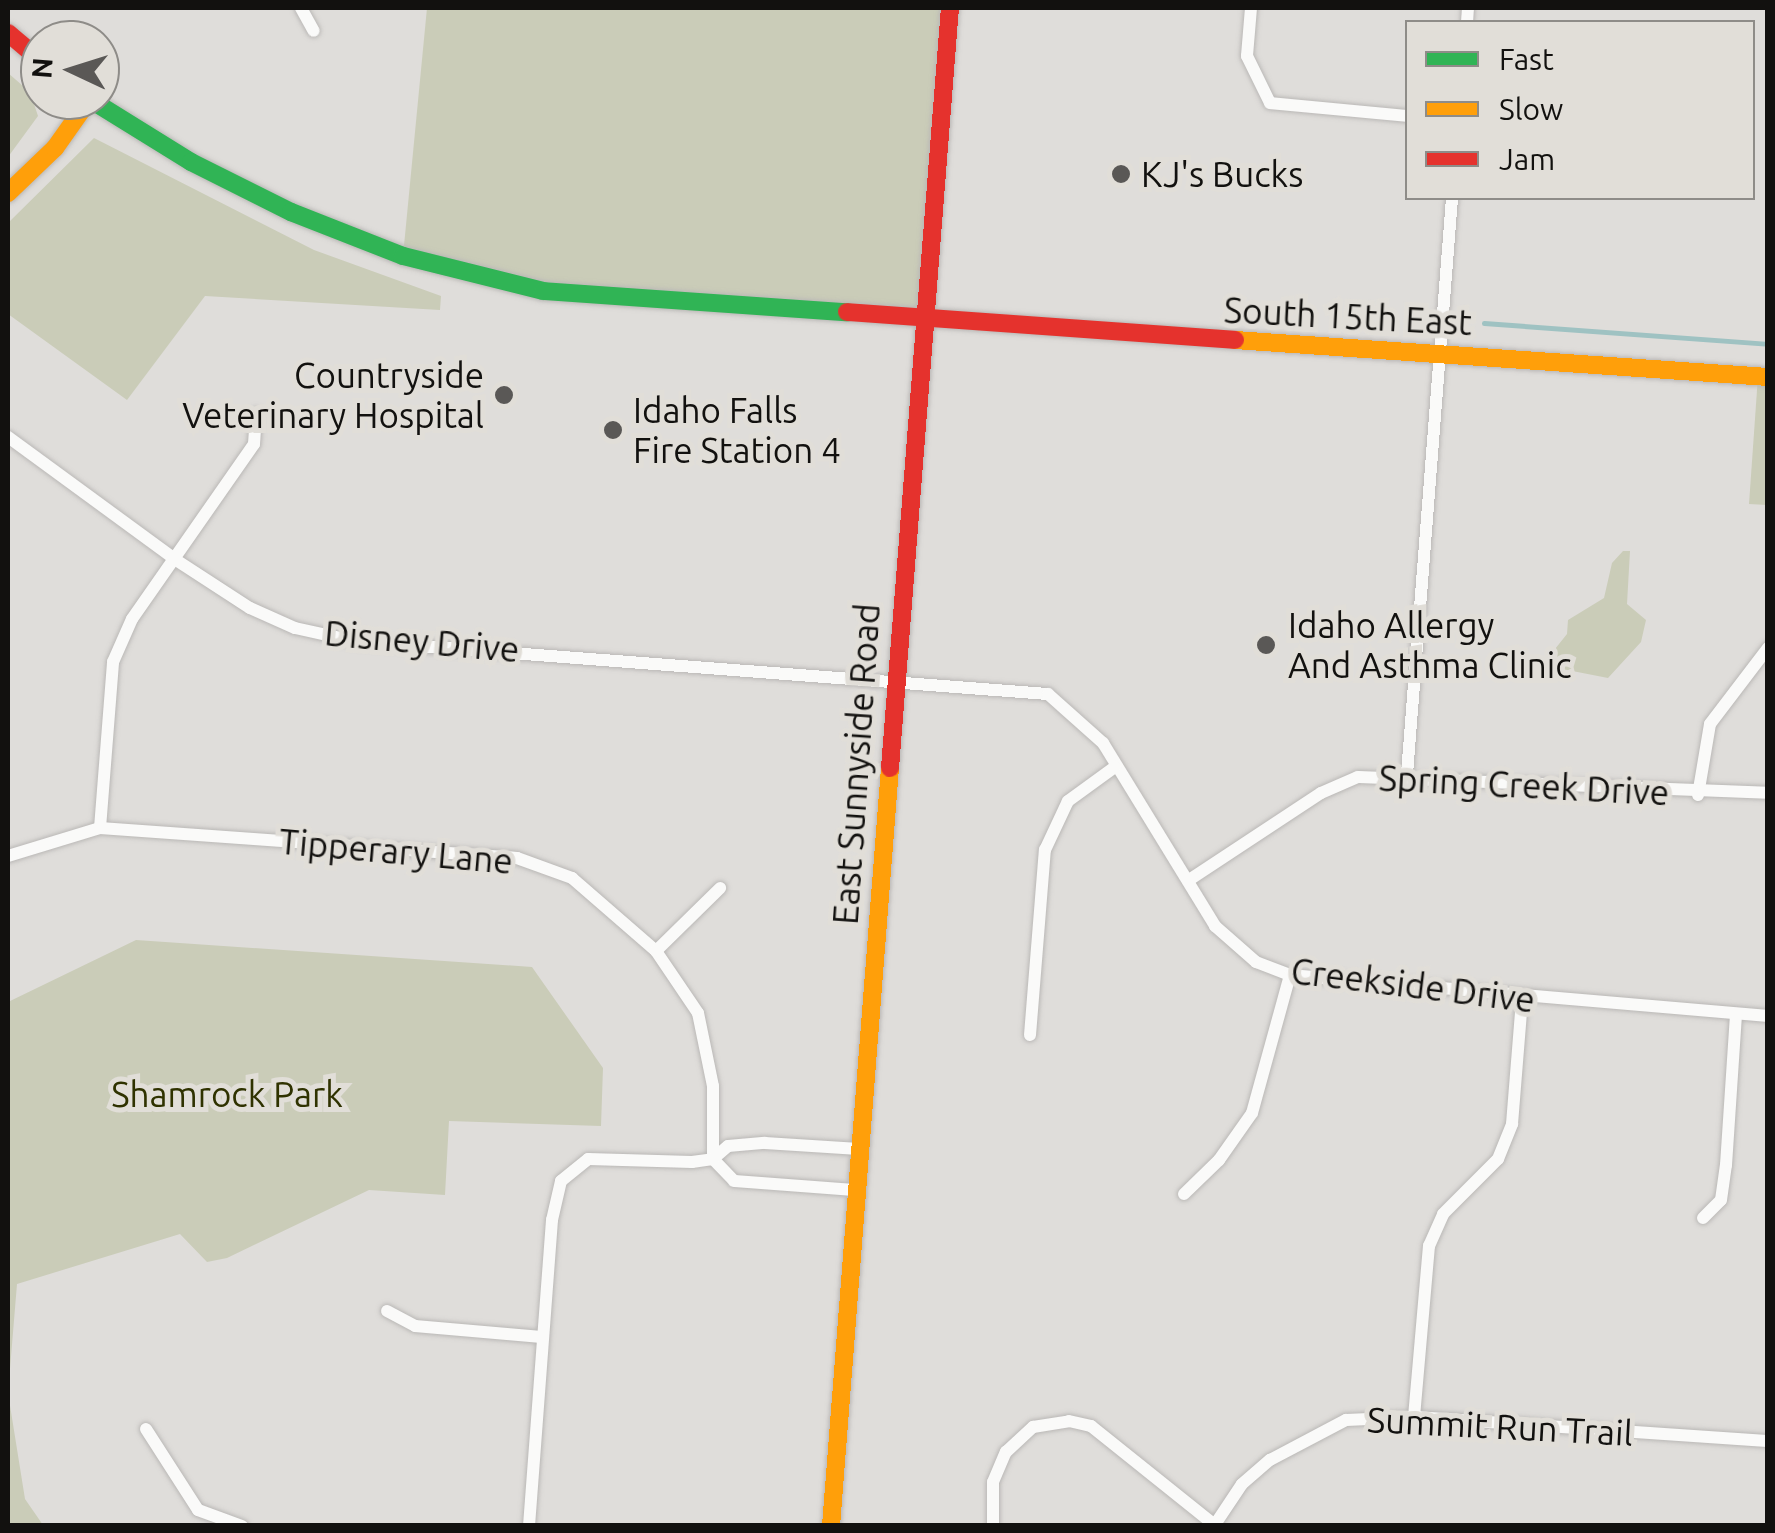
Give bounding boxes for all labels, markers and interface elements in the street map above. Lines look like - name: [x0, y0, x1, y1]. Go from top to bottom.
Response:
- north arrow: [20, 20, 120, 120]
- legend: [1405, 20, 1755, 200]
- text: Fast: [1499, 42, 1554, 76]
- text: N: [25, 57, 58, 80]
- text: Slow: [1499, 92, 1563, 126]
- text: Jam: [1499, 142, 1555, 176]
- place label: KJ's Bucks: [1141, 153, 1303, 195]
- marker: KJ's Bucks: [1110, 163, 1132, 185]
- street label: South 15th East: [1223, 289, 1473, 343]
- place label: Countryside Veterinary Hospital: [182, 354, 484, 436]
- marker: Countryside Veterinary Hospital: [493, 384, 515, 406]
- place label: Idaho Falls Fire Station 4: [633, 389, 841, 471]
- marker: Idaho Falls Fire Station 4: [602, 419, 624, 441]
- street label: East Sunnyside Road: [824, 602, 888, 926]
- place label: Idaho Allergy And Asthma Clinic: [1288, 604, 1571, 686]
- street label: Disney Drive: [323, 612, 521, 670]
- marker: Idaho Allergy And Asthma Clinic: [1253, 632, 1279, 658]
- street label: Spring Creek Drive: [1378, 756, 1670, 814]
- street label: Tipperary Lane: [277, 820, 515, 882]
- street label: Creekside Drive: [1289, 949, 1537, 1021]
- park label: Shamrock Park: [111, 1073, 343, 1115]
- street label: Summit Run Trail: [1366, 1398, 1634, 1454]

